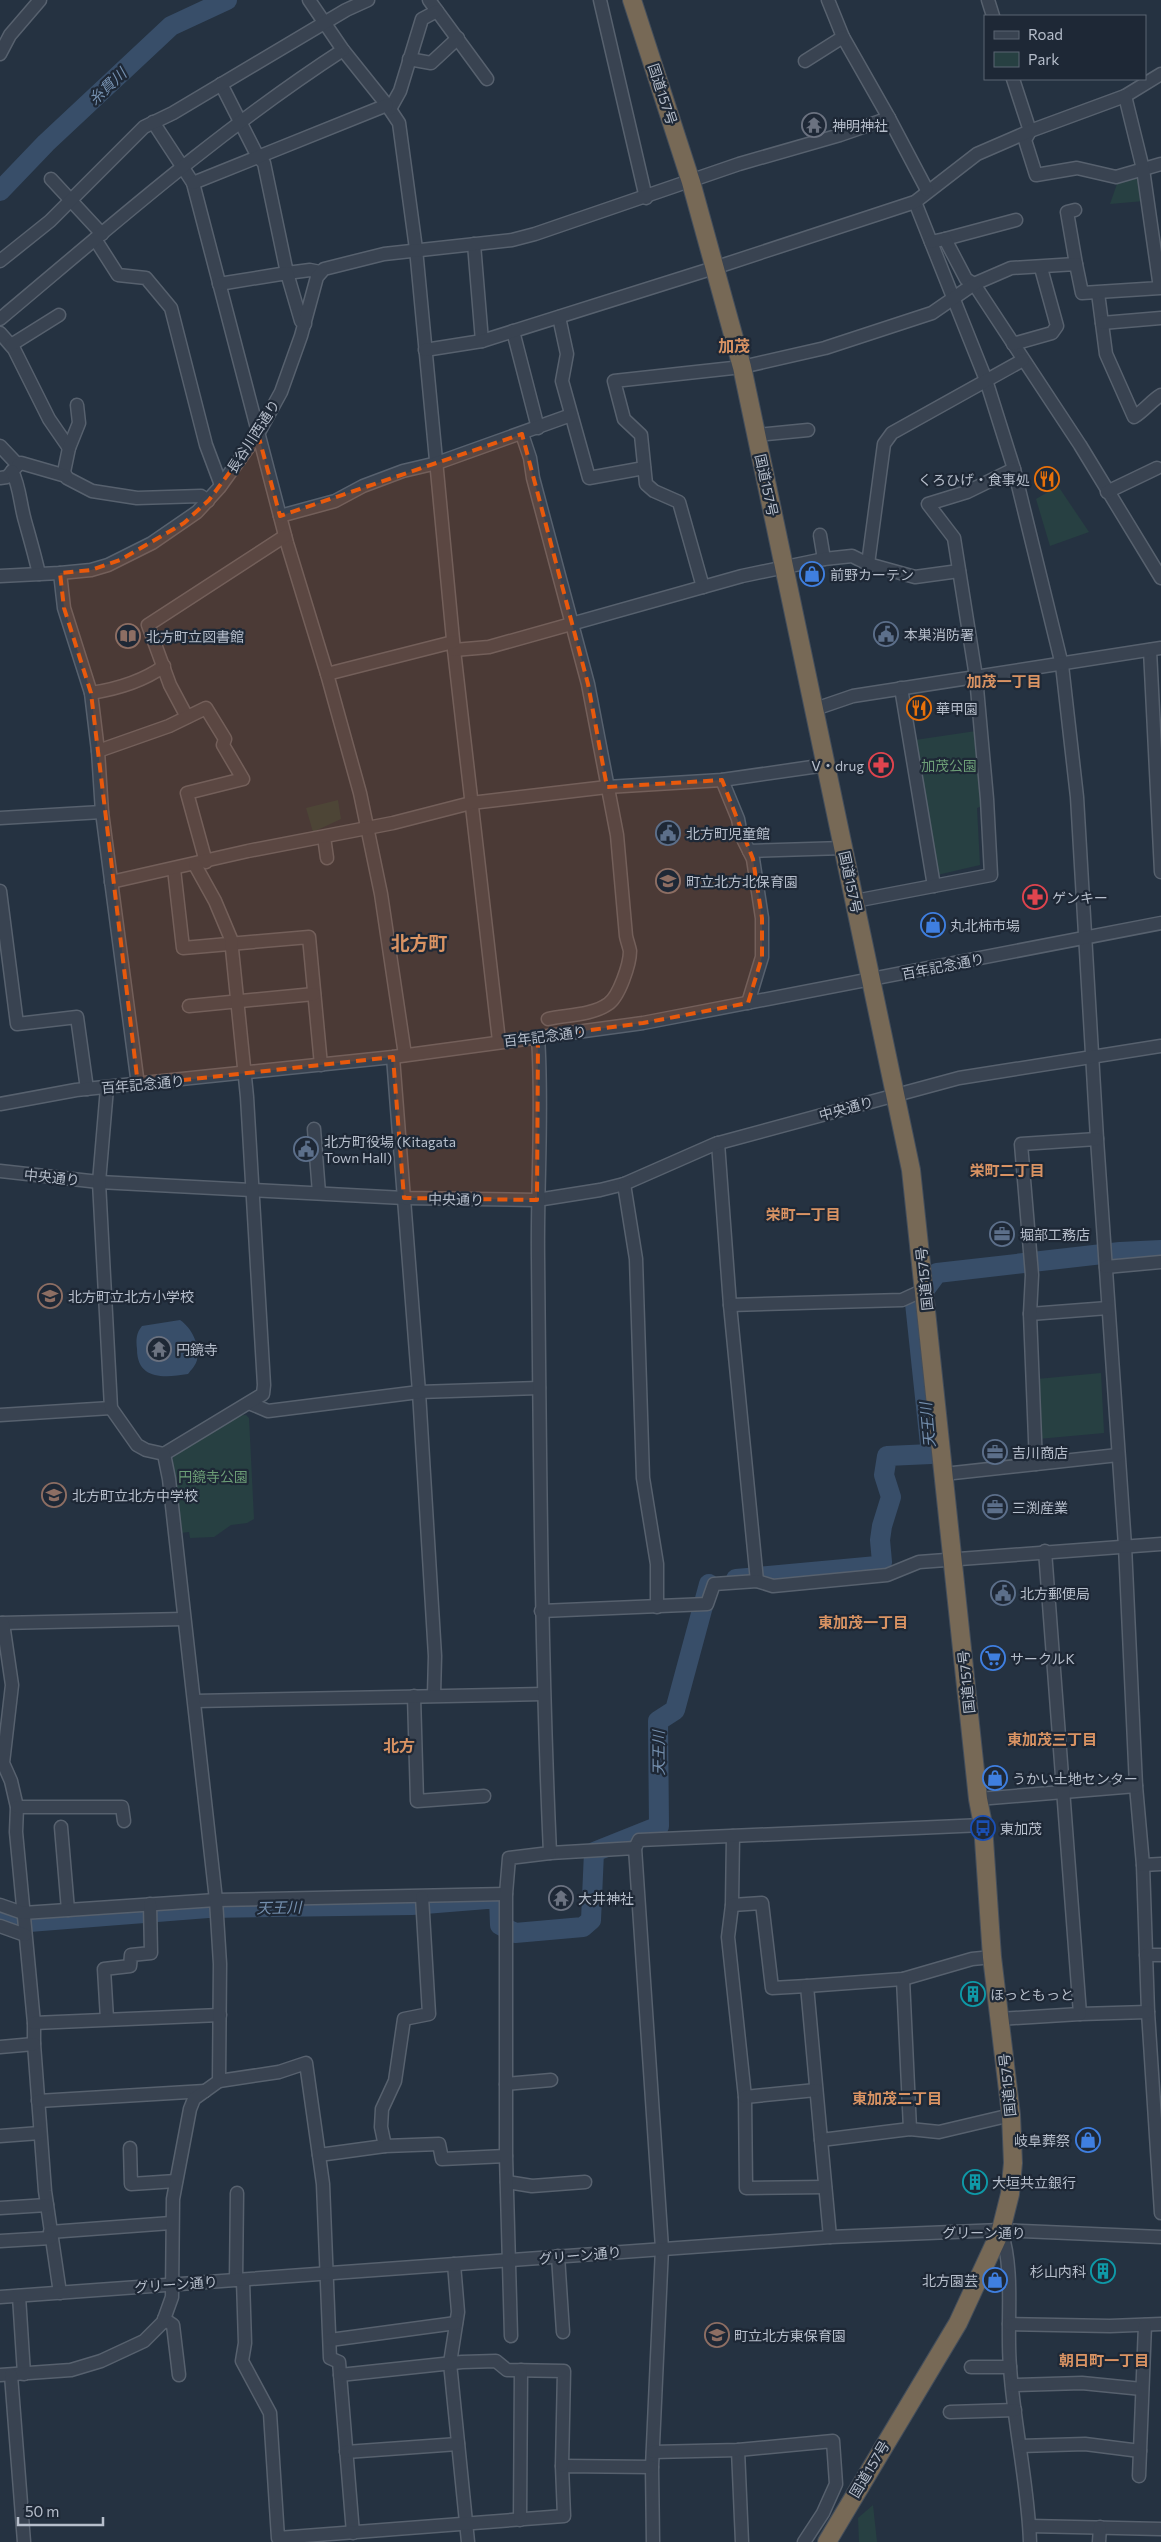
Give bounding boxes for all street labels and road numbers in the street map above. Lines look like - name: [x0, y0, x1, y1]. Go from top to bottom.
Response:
- street label: 国道157号: [645, 61, 681, 127]
- street label: 長谷川西通り: [223, 396, 283, 476]
- street label: 国道157号: [752, 452, 782, 518]
- street label: 国道157号: [836, 849, 866, 915]
- street label: 百年記念通り: [900, 950, 986, 982]
- street label: 百年記念通り: [502, 1022, 588, 1050]
- street label: 百年記念通り: [100, 1072, 186, 1096]
- street label: 中央通り: [817, 1093, 875, 1123]
- street label: 中央通り: [23, 1166, 81, 1188]
- street label: 中央通り: [428, 1190, 484, 1208]
- street label: 国道157号: [912, 1247, 936, 1311]
- street label: 国道157号: [954, 1650, 978, 1714]
- street label: 国道157号: [995, 2053, 1019, 2117]
- street label: グリーン通り: [942, 2224, 1026, 2241]
- street label: グリーン通り: [538, 2243, 622, 2267]
- street label: グリーン通り: [134, 2273, 218, 2295]
- street label: 国道157号: [845, 2437, 893, 2501]

